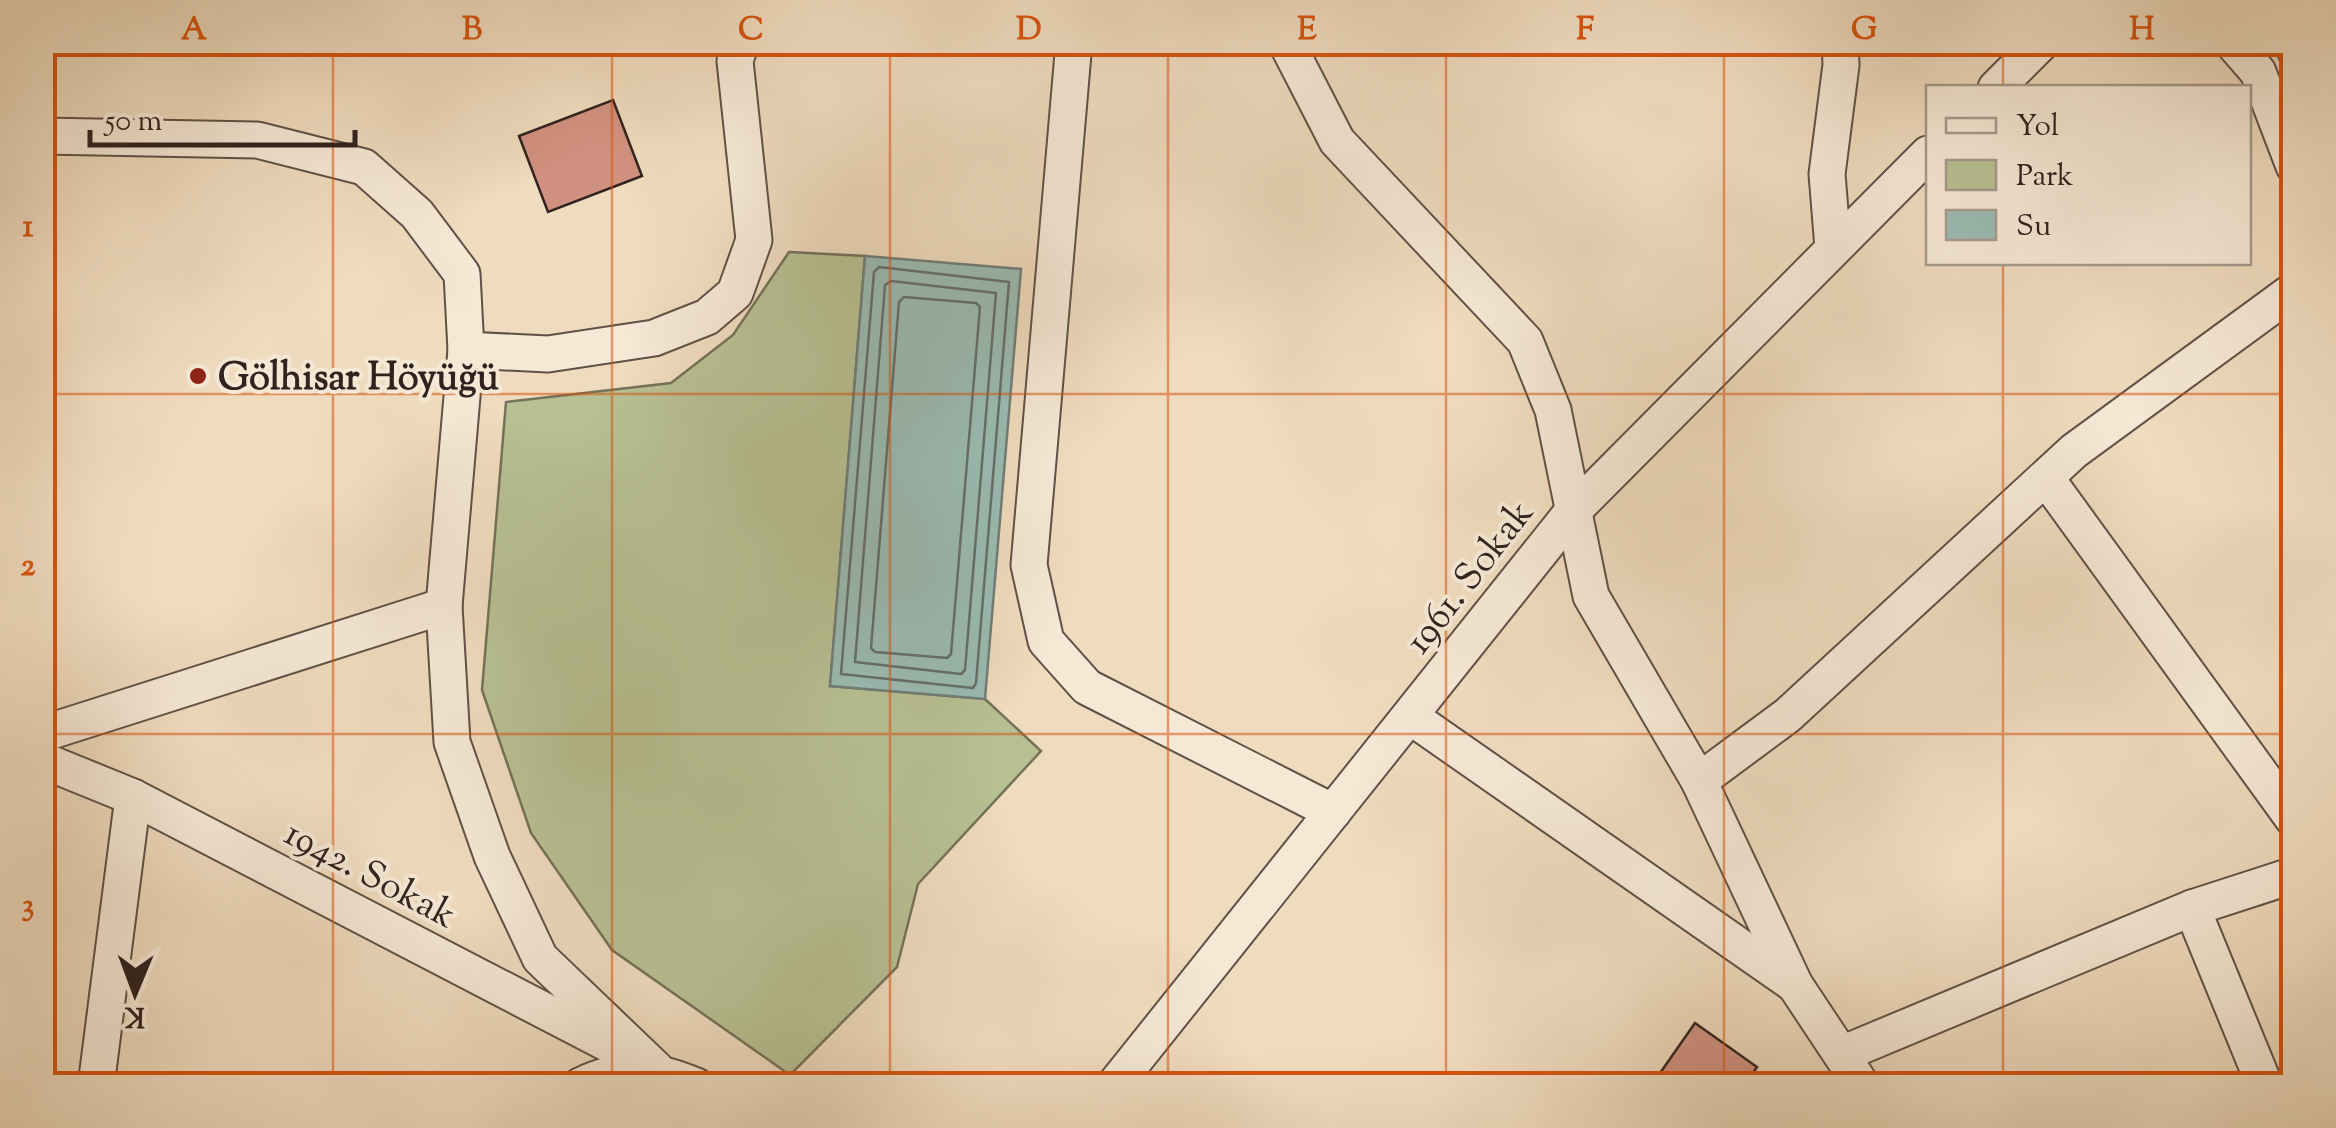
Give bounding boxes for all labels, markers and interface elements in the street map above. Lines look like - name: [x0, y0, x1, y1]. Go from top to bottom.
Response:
- text: A: [181, 8, 207, 54]
- text: B: [462, 8, 482, 54]
- text: C: [738, 8, 764, 54]
- text: D: [1016, 8, 1042, 54]
- text: E: [1297, 8, 1317, 54]
- text: F: [1576, 8, 1594, 54]
- text: G: [1851, 8, 1877, 54]
- text: H: [2129, 8, 2155, 54]
- scale bar: [90, 85, 355, 147]
- legend: [1926, 85, 2251, 265]
- text: 50 m: [103, 101, 163, 144]
- text: Yol: [2016, 106, 2059, 149]
- text: Park: [2016, 156, 2073, 199]
- text: 1: [23, 205, 34, 251]
- text: Su: [2016, 206, 2051, 249]
- place label: Gölhisar Höyüğü: [218, 353, 499, 407]
- marker: Gölhisar Höyüğü: [187, 365, 209, 387]
- street label: 1961. Sokak: [1394, 490, 1549, 667]
- text: 2: [21, 544, 36, 590]
- street label: 1942. Sokak: [274, 809, 465, 945]
- text: 3: [22, 884, 34, 930]
- north arrow: [85, 943, 185, 1043]
- text: K: [123, 995, 145, 1035]

